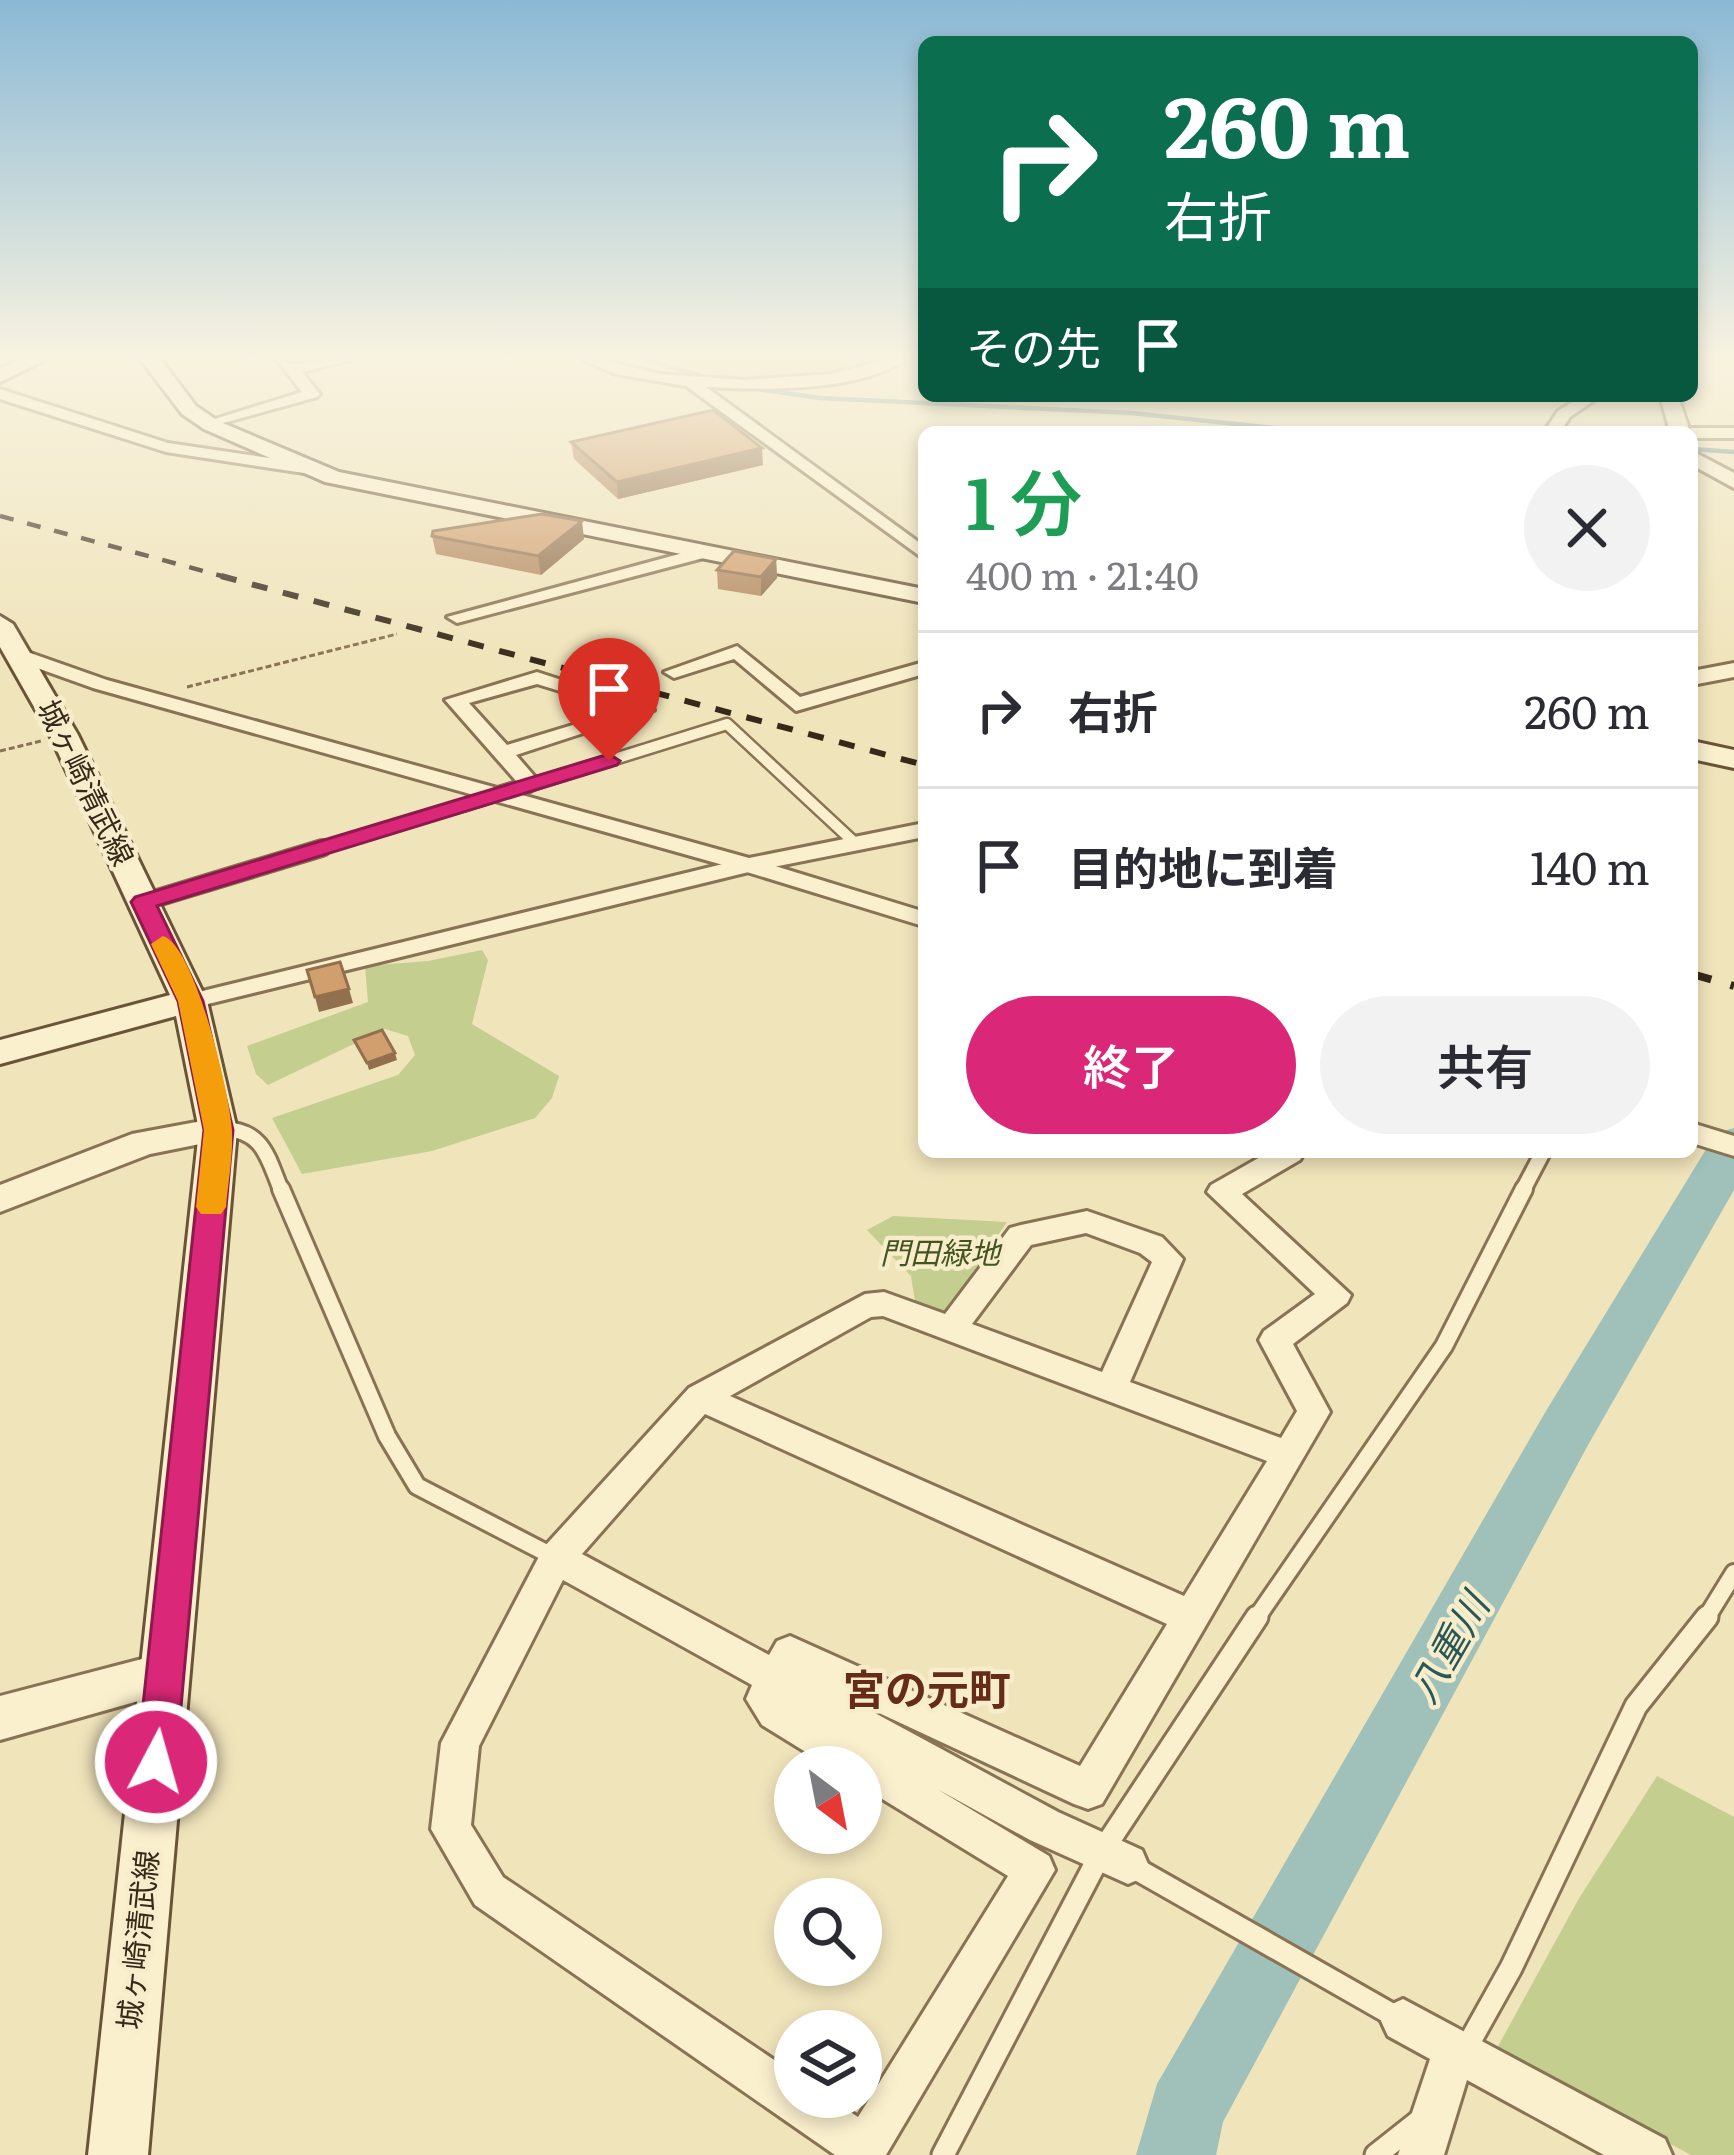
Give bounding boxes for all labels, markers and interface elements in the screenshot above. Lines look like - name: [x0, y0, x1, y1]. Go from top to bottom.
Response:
- text: 260 m: [1164, 59, 1410, 184]
- icon: right: [966, 84, 1122, 240]
- text: 右折: [1164, 173, 1272, 254]
- text: その先: [966, 312, 1101, 379]
- icon: arrive: [1125, 312, 1191, 378]
- text: 1 分: [966, 445, 1082, 552]
- button: close: [1524, 465, 1650, 591]
- text: 400 m · 21:40: [966, 544, 1199, 602]
- pin: [558, 638, 660, 761]
- icon: arrive: [576, 656, 642, 722]
- text: 右折: [1068, 676, 1158, 743]
- text: 260 m: [1524, 676, 1650, 743]
- icon: right: [966, 677, 1032, 743]
- street label: 城ヶ崎清武線: [28, 691, 147, 872]
- text: 目的地に到着: [1068, 832, 1338, 899]
- text: 140 m: [1530, 832, 1650, 899]
- icon: arrive: [966, 833, 1032, 899]
- button: 終了: [966, 996, 1296, 1134]
- button: 共有: [1320, 996, 1650, 1134]
- park label: 門田緑地: [880, 1229, 1003, 1273]
- water label: 八重川: [1392, 1578, 1503, 1712]
- district label: 宮の元町: [843, 1656, 1011, 1718]
- position arrow: [93, 1699, 219, 1825]
- north arrow: [774, 1746, 882, 1854]
- map controls: [774, 1746, 882, 2118]
- street label: 城ヶ崎清武線: [105, 1848, 167, 2031]
- button: search: [774, 1878, 882, 1986]
- button: layers: [774, 2010, 882, 2118]

